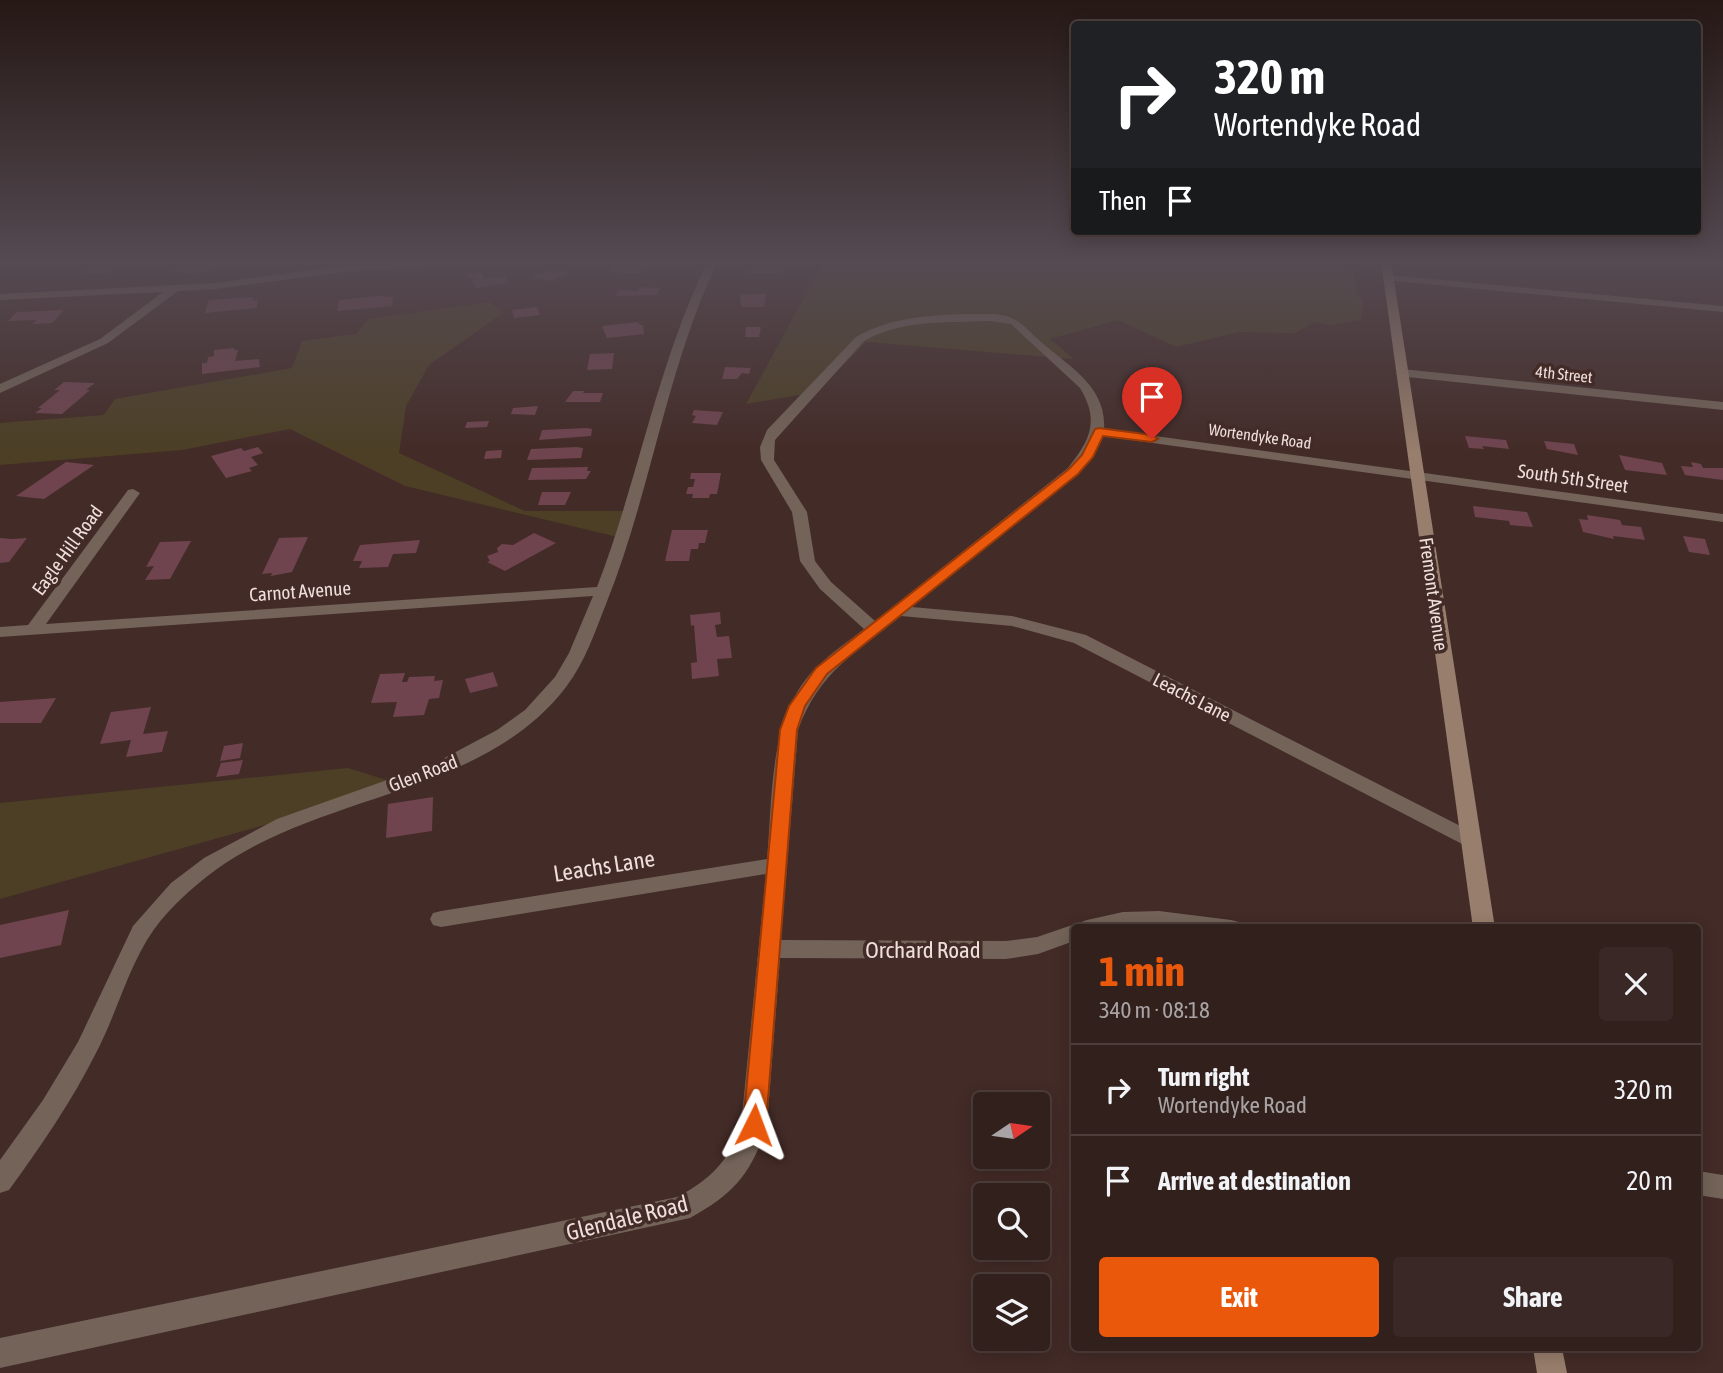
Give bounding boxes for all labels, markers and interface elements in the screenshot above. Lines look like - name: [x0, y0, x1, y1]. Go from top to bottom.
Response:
- text: 320 m: [1214, 48, 1325, 104]
- icon: right: [1099, 49, 1190, 140]
- text: Wortendyke Road: [1214, 106, 1421, 143]
- icon: arrive: [1161, 182, 1199, 220]
- text: Then: [1099, 186, 1147, 216]
- street label: 4th Street: [1535, 362, 1594, 386]
- pin: [1122, 367, 1182, 439]
- icon: arrive: [1133, 378, 1171, 416]
- street label: Wortendyke Road: [1207, 420, 1313, 453]
- street label: South 5th Street: [1516, 459, 1630, 497]
- street label: Eagle Hill Road: [27, 501, 107, 599]
- street label: Fremont Avenue: [1415, 536, 1453, 652]
- street label: Carnot Avenue: [248, 576, 352, 606]
- street label: Leachs Lane: [1149, 668, 1235, 726]
- street label: Glen Road: [386, 750, 460, 796]
- street label: Leachs Lane: [552, 845, 656, 887]
- street label: Orchard Road: [865, 937, 981, 963]
- text: 1 min: [1099, 947, 1185, 995]
- button: close: [1599, 947, 1673, 1021]
- text: 340 m · 08:18: [1099, 997, 1210, 1023]
- text: Turn right: [1158, 1062, 1249, 1092]
- icon: right: [1099, 1071, 1137, 1109]
- text: 320 m: [1614, 1075, 1673, 1105]
- position arrow: [717, 1088, 791, 1162]
- north arrow: [973, 1092, 1050, 1169]
- map controls: [973, 1092, 1050, 1351]
- text: Wortendyke Road: [1158, 1092, 1307, 1118]
- icon: arrive: [1099, 1162, 1137, 1200]
- text: Arrive at destination: [1158, 1166, 1351, 1196]
- text: 20 m: [1626, 1166, 1673, 1196]
- button: search: [973, 1183, 1050, 1260]
- street label: Glendale Road: [563, 1190, 691, 1246]
- button: Exit: [1099, 1257, 1379, 1337]
- button: Share: [1393, 1257, 1673, 1337]
- button: layers: [973, 1274, 1050, 1351]

